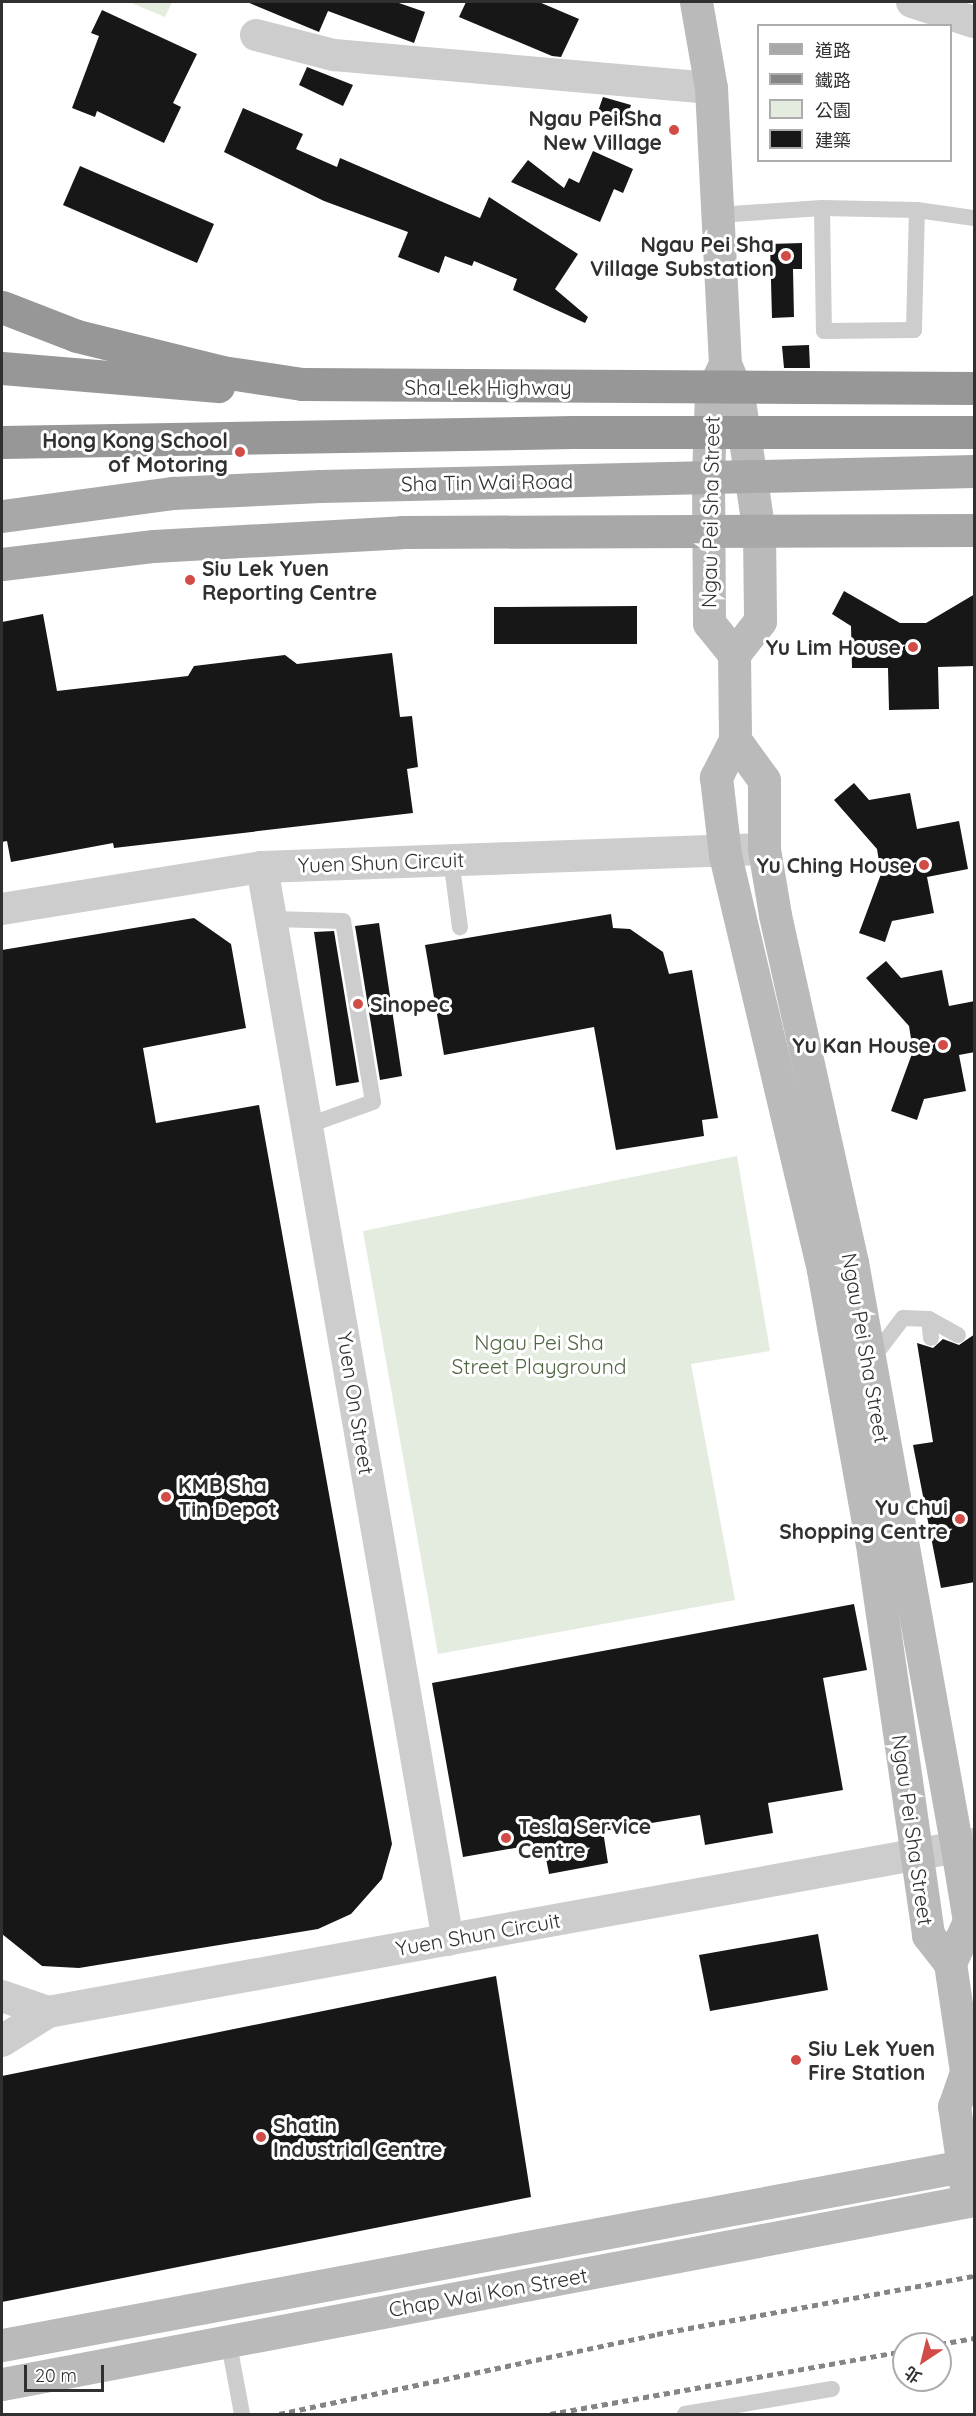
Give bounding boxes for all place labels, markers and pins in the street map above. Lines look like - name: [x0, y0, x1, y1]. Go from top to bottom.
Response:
- place label: Ngau Pei Sha New Village: [528, 105, 662, 155]
- marker: Ngau Pei Sha New Village: [667, 123, 681, 137]
- place label: Ngau Pei Sha Village Substation: [590, 231, 774, 281]
- marker: Ngau Pei Sha Village Substation: [779, 249, 793, 263]
- place label: Hong Kong School of Motoring: [42, 427, 228, 477]
- marker: Hong Kong School of Motoring: [233, 445, 247, 459]
- place label: Siu Lek Yuen Reporting Centre: [202, 555, 377, 605]
- marker: Siu Lek Yuen Reporting Centre: [183, 573, 197, 587]
- place label: Yu Lim House: [766, 634, 901, 660]
- marker: Yu Lim House: [906, 640, 920, 654]
- place label: Yu Ching House: [756, 852, 912, 878]
- marker: Yu Ching House: [917, 858, 931, 872]
- place label: Sinopec: [370, 991, 450, 1017]
- marker: Sinopec: [351, 997, 365, 1011]
- place label: Yu Kan House: [792, 1032, 931, 1058]
- marker: Yu Kan House: [936, 1038, 950, 1052]
- place label: KMB Sha Tin Depot: [178, 1472, 277, 1522]
- marker: KMB Sha Tin Depot: [159, 1490, 173, 1504]
- place label: Yu Chui Shopping Centre: [779, 1494, 948, 1544]
- marker: Yu Chui Shopping Centre: [953, 1512, 967, 1526]
- place label: Tesla Service Centre: [518, 1813, 651, 1863]
- marker: Tesla Service Centre: [499, 1831, 513, 1845]
- place label: Siu Lek Yuen Fire Station: [808, 2035, 935, 2085]
- marker: Siu Lek Yuen Fire Station: [789, 2053, 803, 2067]
- place label: Shatin Industrial Centre: [273, 2112, 442, 2162]
- marker: Shatin Industrial Centre: [254, 2130, 268, 2144]

